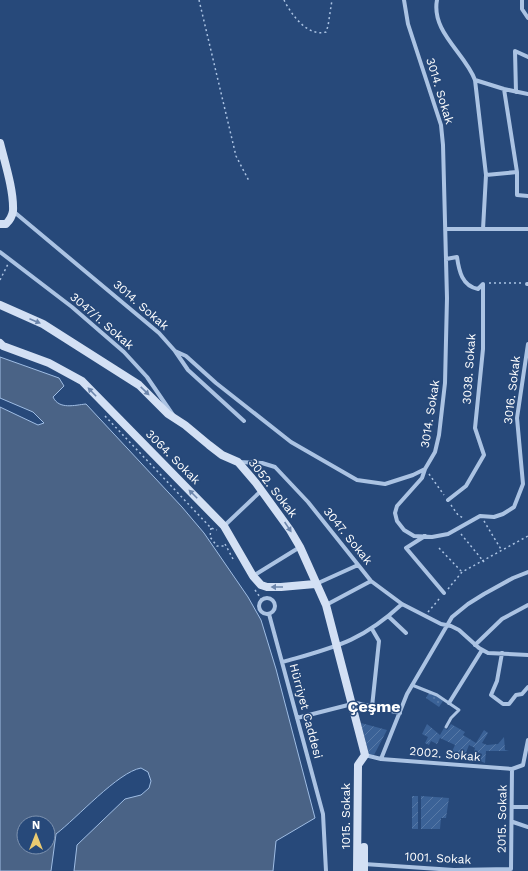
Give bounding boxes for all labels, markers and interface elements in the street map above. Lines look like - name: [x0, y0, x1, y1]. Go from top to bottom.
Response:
- street label: 3014. Sokak: [423, 56, 457, 126]
- street label: 3014. Sokak: [110, 277, 172, 333]
- street label: 3047/1. Sokak: [67, 290, 137, 353]
- one-way arrow: [30, 318, 41, 324]
- street label: 3038. Sokak: [460, 333, 478, 405]
- street label: 3016. Sokak: [501, 355, 523, 425]
- street label: 3014. Sokak: [418, 379, 442, 449]
- one-way arrow: [140, 386, 149, 395]
- one-way arrow: [87, 387, 97, 397]
- street label: 3064. Sokak: [143, 427, 203, 487]
- street label: 3052. Sokak: [246, 456, 300, 520]
- one-way arrow: [188, 490, 198, 499]
- street label: 3047. Sokak: [321, 505, 375, 567]
- one-way arrow: [284, 522, 292, 532]
- one-way arrow: [270, 584, 283, 590]
- street label: Hürriyet Caddesi: [287, 662, 325, 760]
- district label: Çeşme: [347, 697, 401, 716]
- street label: 2002. Sokak: [409, 744, 481, 764]
- street label: 1015. Sokak: [339, 783, 353, 849]
- street label: 2015. Sokak: [494, 784, 510, 853]
- north arrow: [16, 815, 56, 855]
- text: N: [32, 819, 40, 832]
- street label: 1001. Sokak: [404, 849, 472, 867]

